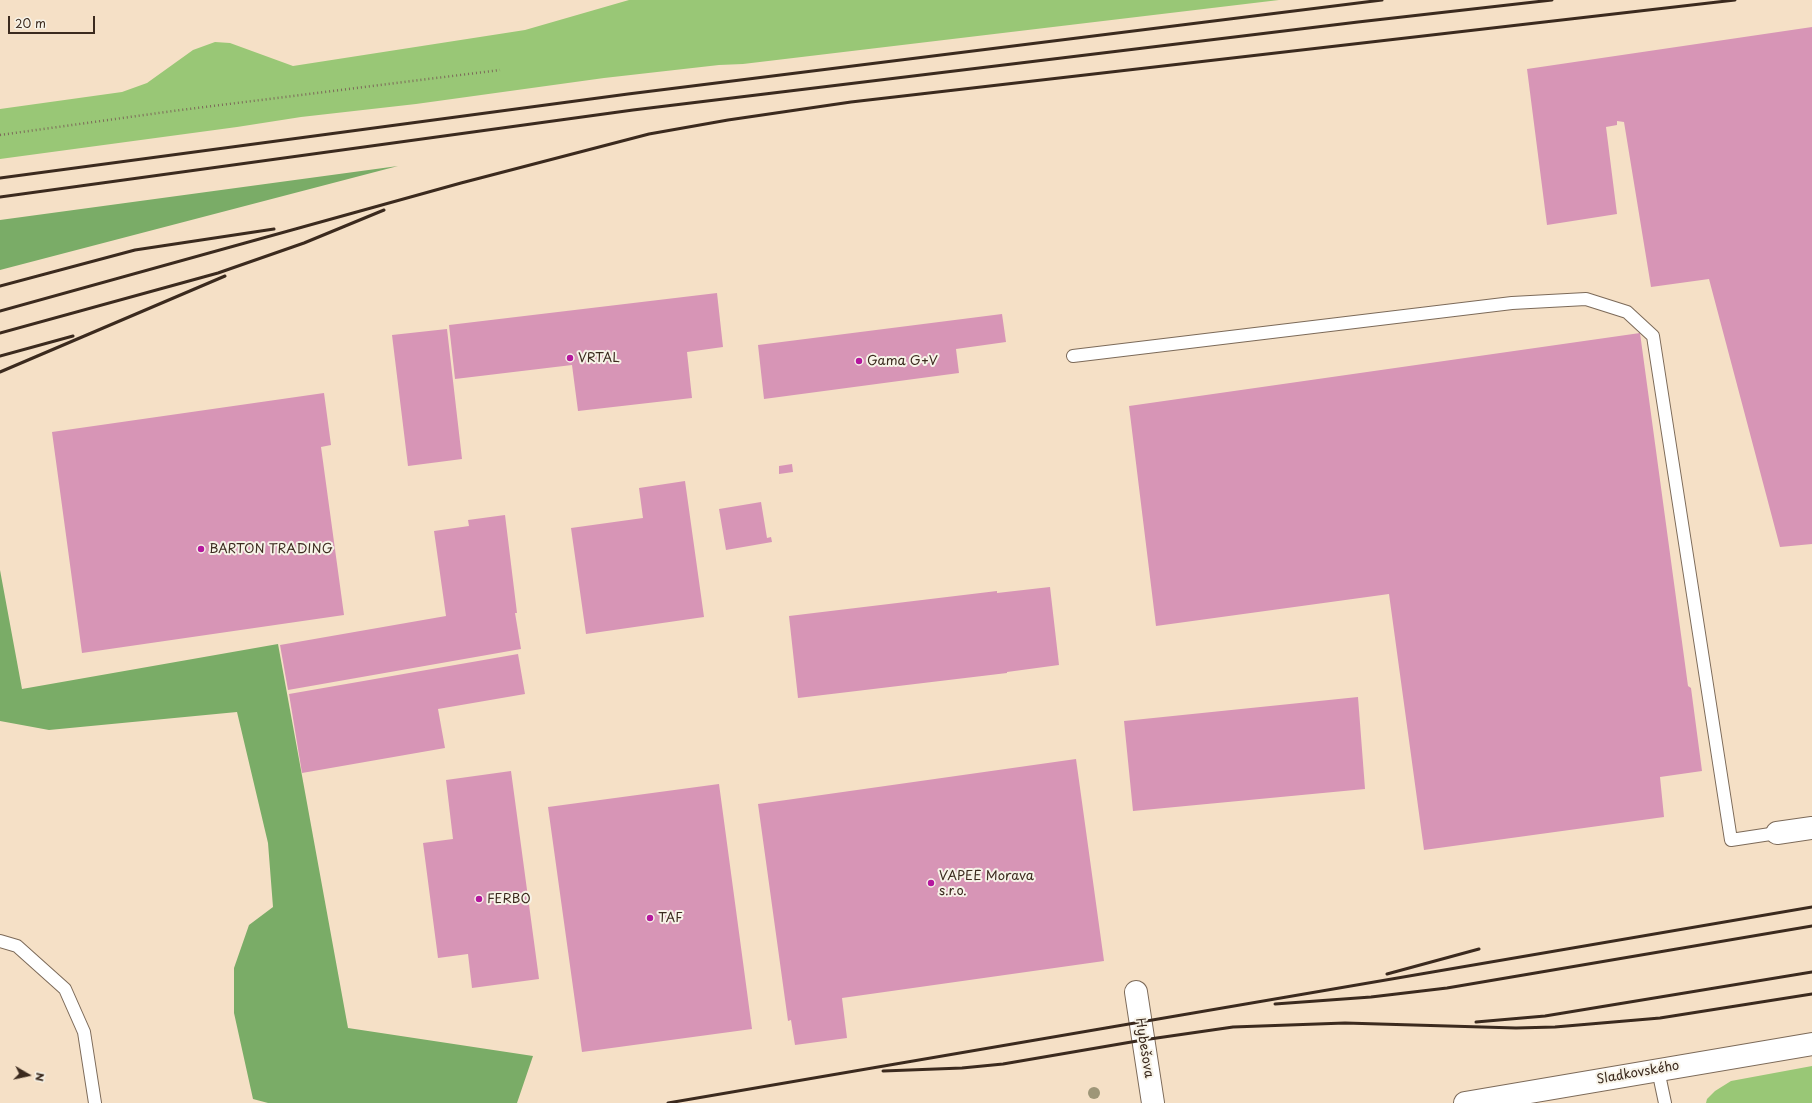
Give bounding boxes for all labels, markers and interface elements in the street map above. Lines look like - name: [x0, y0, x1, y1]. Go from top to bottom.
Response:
- scale bar: [10, 8, 97, 34]
- text: 20 m: [15, 14, 46, 32]
- place label: VRTAL: [578, 350, 620, 366]
- marker: VRTAL: [565, 353, 575, 363]
- place label: Gama G+V: [867, 353, 938, 369]
- marker: Gama G+V: [854, 356, 864, 366]
- place label: BARTON TRADING: [209, 541, 333, 557]
- marker: BARTON TRADING: [196, 544, 206, 554]
- place label: VAPEE Morava s.r.o.: [939, 868, 1034, 899]
- marker: VAPEE Morava s.r.o.: [926, 878, 936, 888]
- place label: FERBO: [487, 891, 531, 907]
- marker: FERBO: [474, 894, 484, 904]
- place label: TAF: [658, 910, 683, 926]
- marker: TAF: [645, 913, 655, 923]
- street label: Hybešova: [1132, 1017, 1156, 1079]
- north arrow: [8, 1055, 48, 1095]
- street label: Sladkovského: [1595, 1058, 1681, 1088]
- text: N: [31, 1071, 49, 1083]

